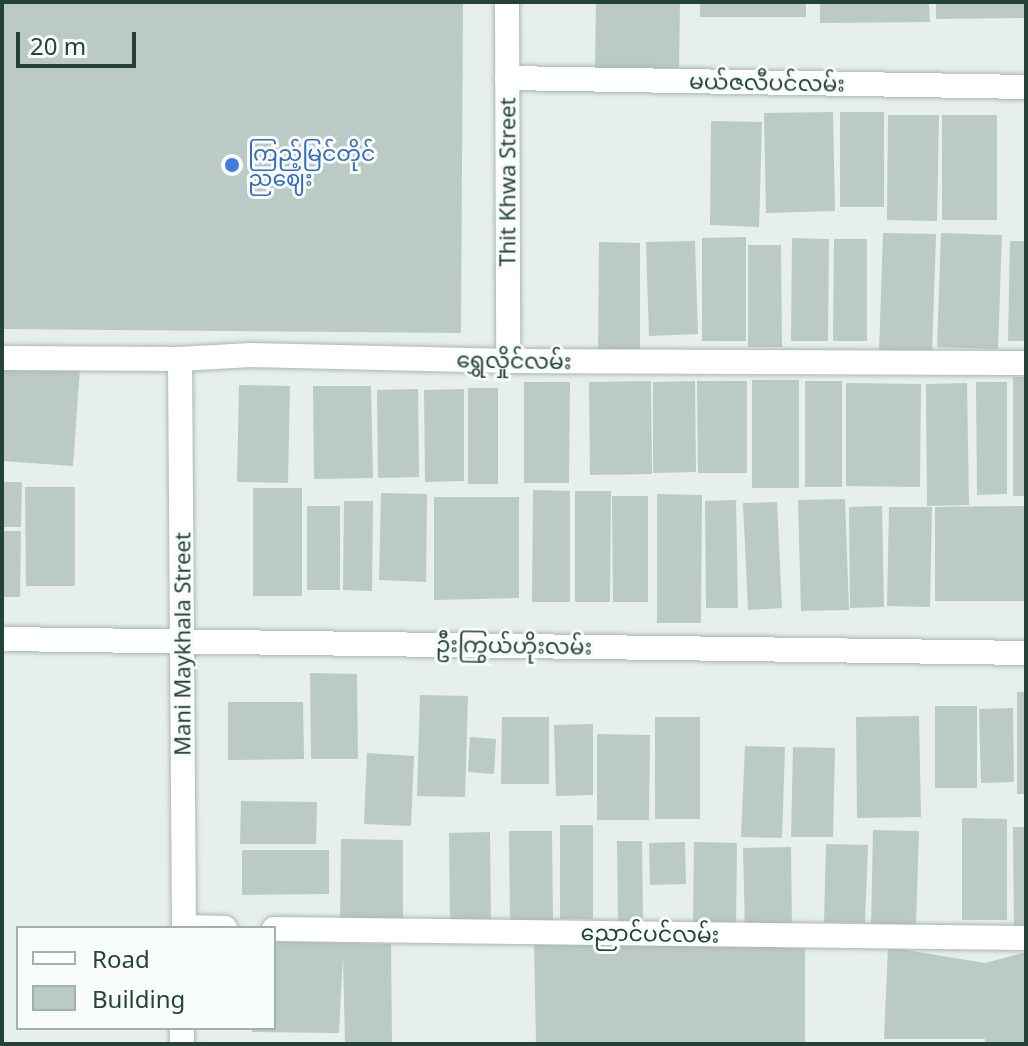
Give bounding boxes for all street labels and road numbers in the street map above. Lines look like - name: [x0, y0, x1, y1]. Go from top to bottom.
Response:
- street label: မယ်ဇလီပင်လမ်း: [689, 67, 845, 97]
- street label: Thit Khwa Street: [494, 97, 520, 267]
- street label: ရွှေလှိုင်လမ်း: [456, 346, 572, 374]
- street label: Mani Maykhala Street: [169, 532, 195, 756]
- street label: ဦးကြွယ်ဟိုးလမ်း: [436, 630, 592, 660]
- street label: ညောင်ပင်လမ်း: [580, 919, 720, 947]

